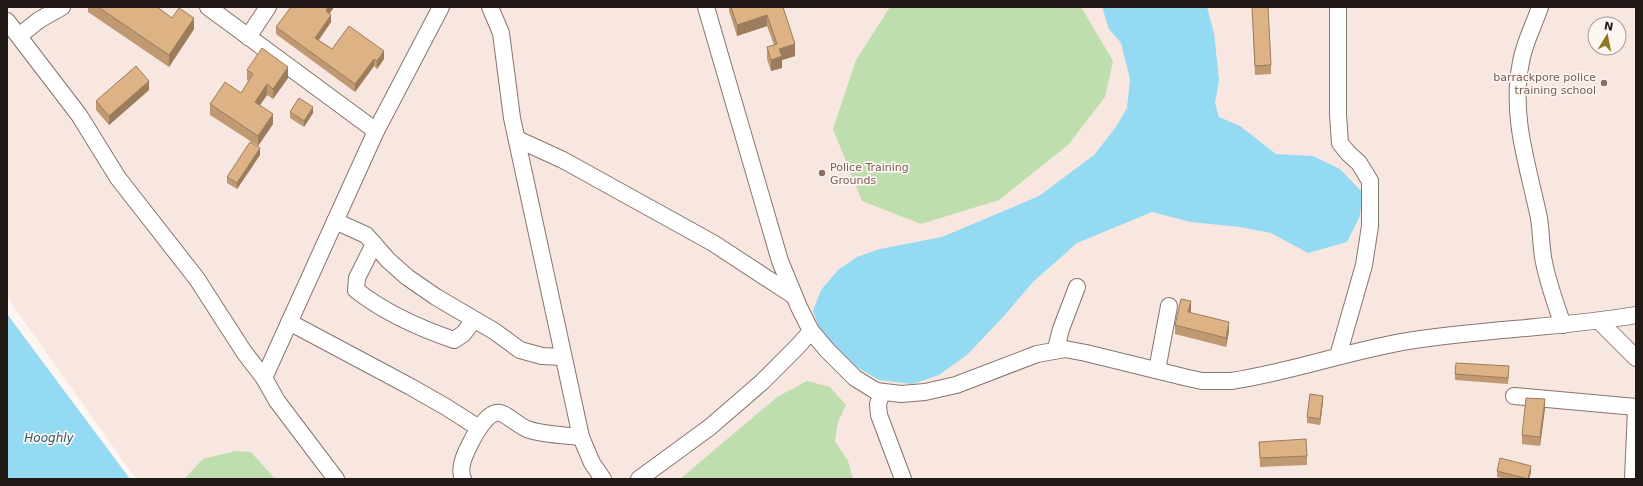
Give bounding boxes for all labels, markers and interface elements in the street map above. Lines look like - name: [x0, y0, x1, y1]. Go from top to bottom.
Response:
- north arrow: [1587, 16, 1627, 56]
- text: N: [1603, 19, 1614, 34]
- place label: barrackpore police training school: [1493, 71, 1596, 97]
- marker: barrackpore police training school: [1599, 78, 1609, 88]
- place label: Police Training Grounds: [830, 161, 909, 187]
- marker: Police Training Grounds: [817, 168, 827, 178]
- water label: Hooghly: [24, 431, 75, 445]

